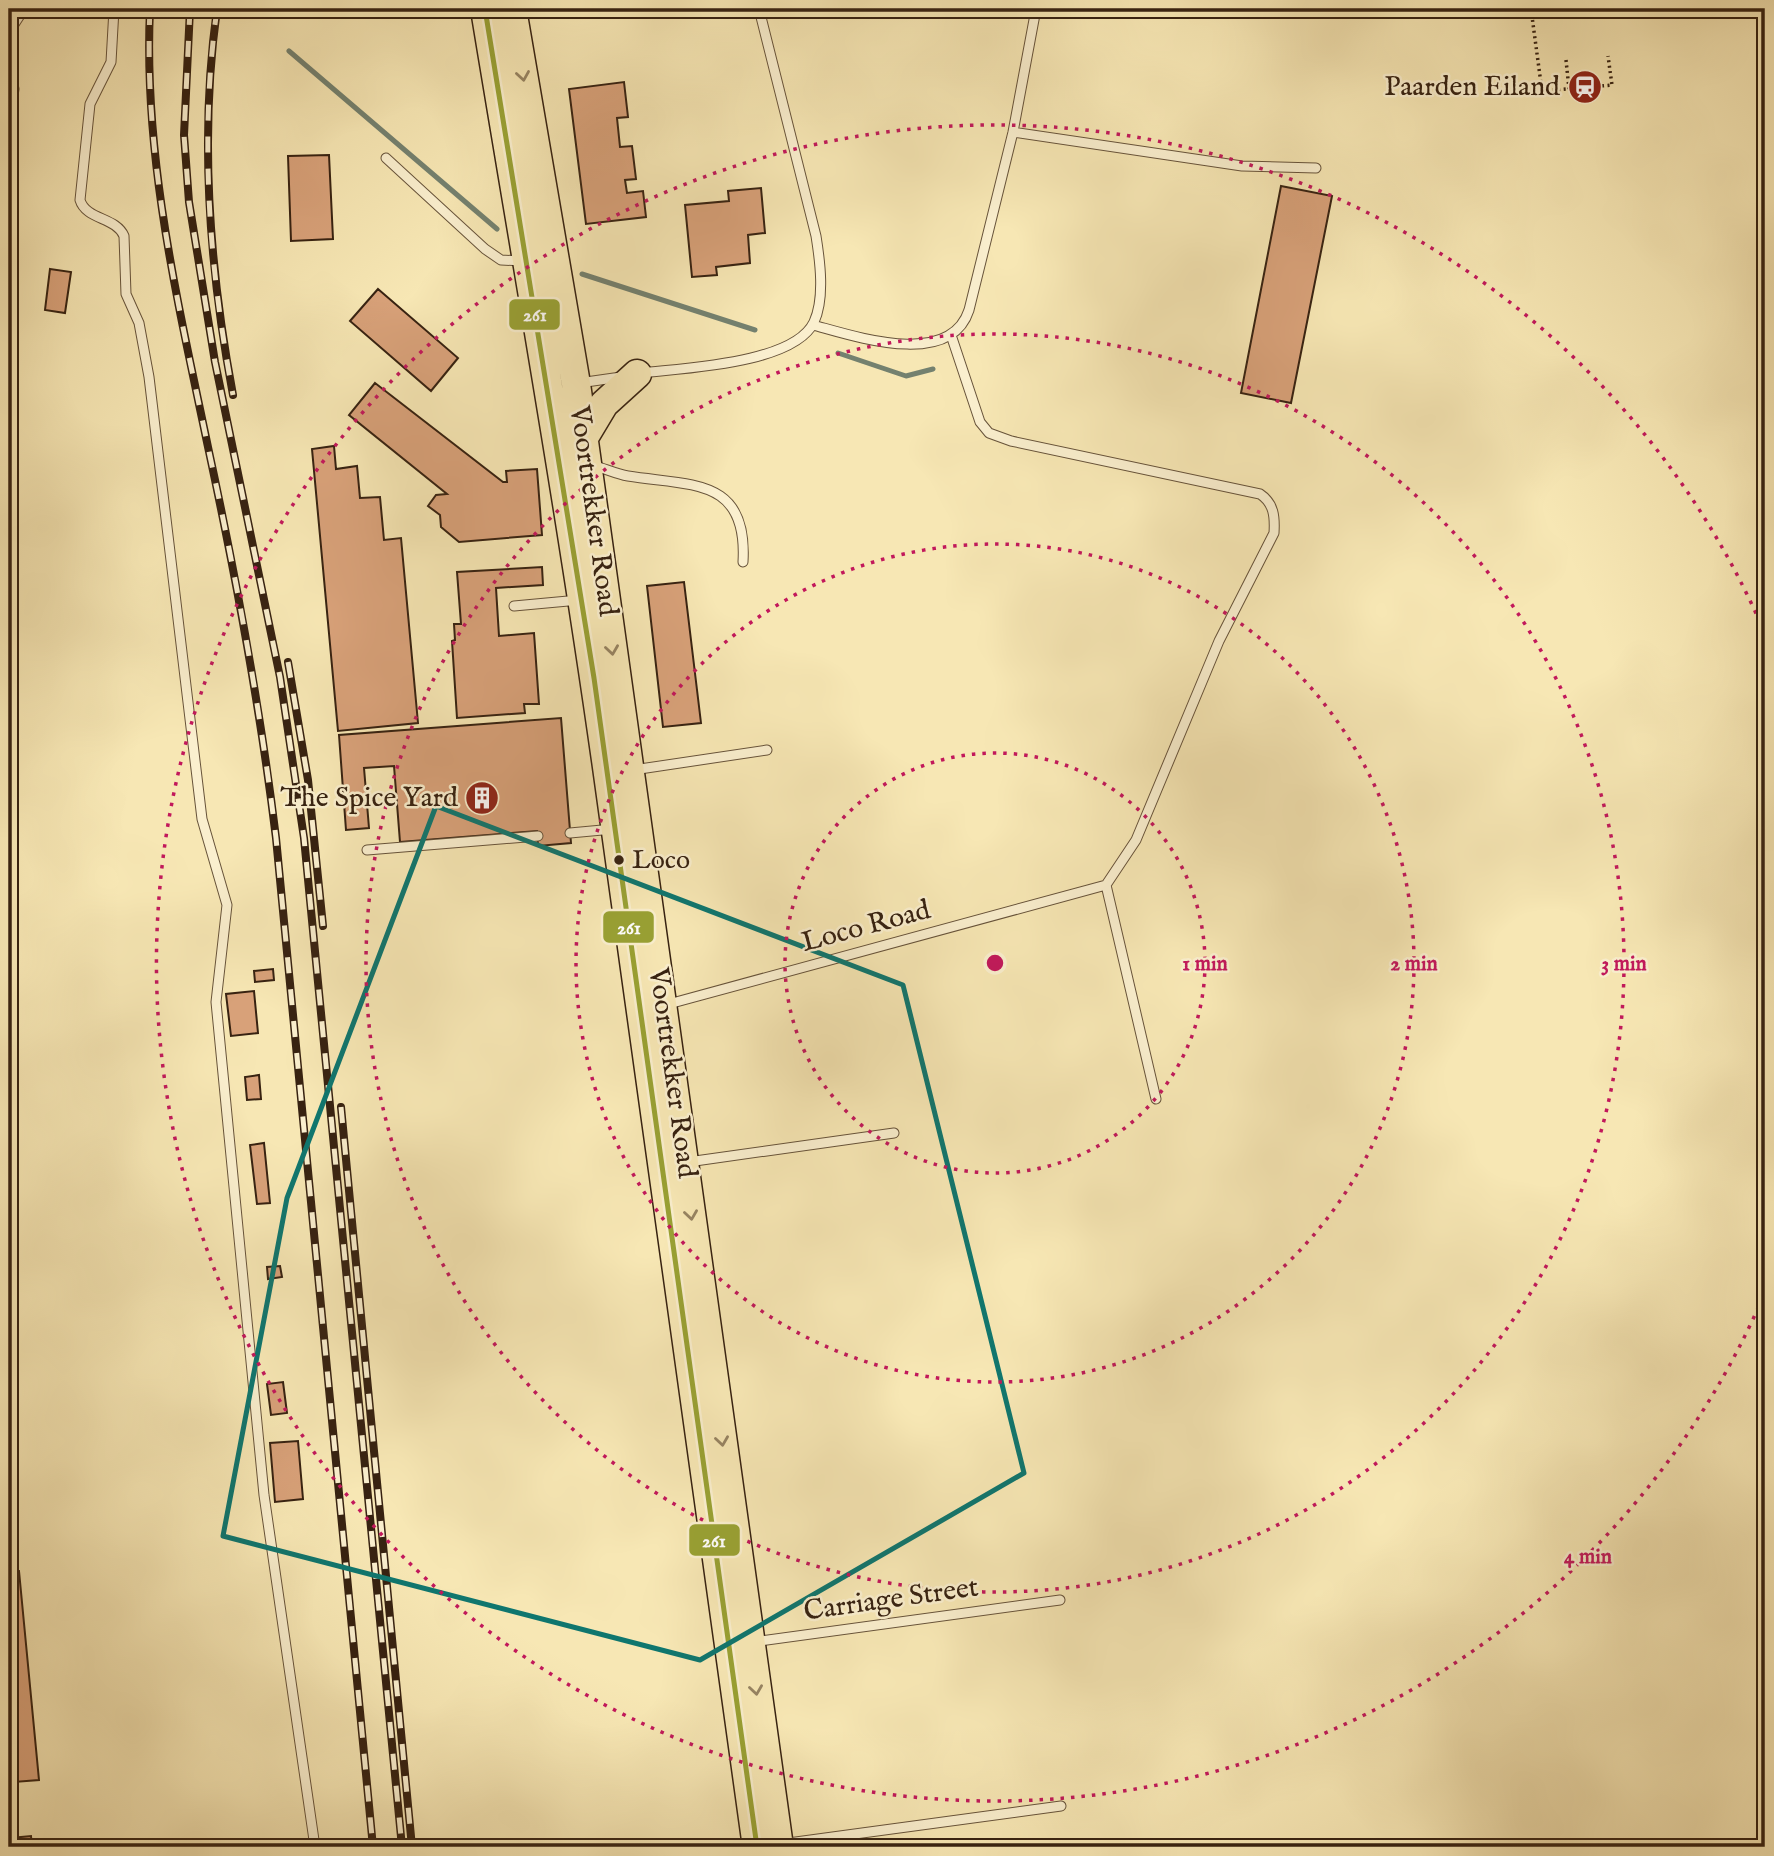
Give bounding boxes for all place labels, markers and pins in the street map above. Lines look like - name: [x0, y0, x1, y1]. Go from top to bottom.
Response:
- station icon: Paarden Eiland: [1566, 68, 1604, 106]
- place label: Paarden Eiland: [1384, 70, 1560, 105]
- building icon: The Spice Yard: [463, 779, 501, 817]
- place label: The Spice Yard: [280, 781, 458, 816]
- place label: Loco: [632, 844, 690, 877]
- marker: Loco: [612, 853, 626, 867]
- centre of rings: [983, 951, 1007, 975]

